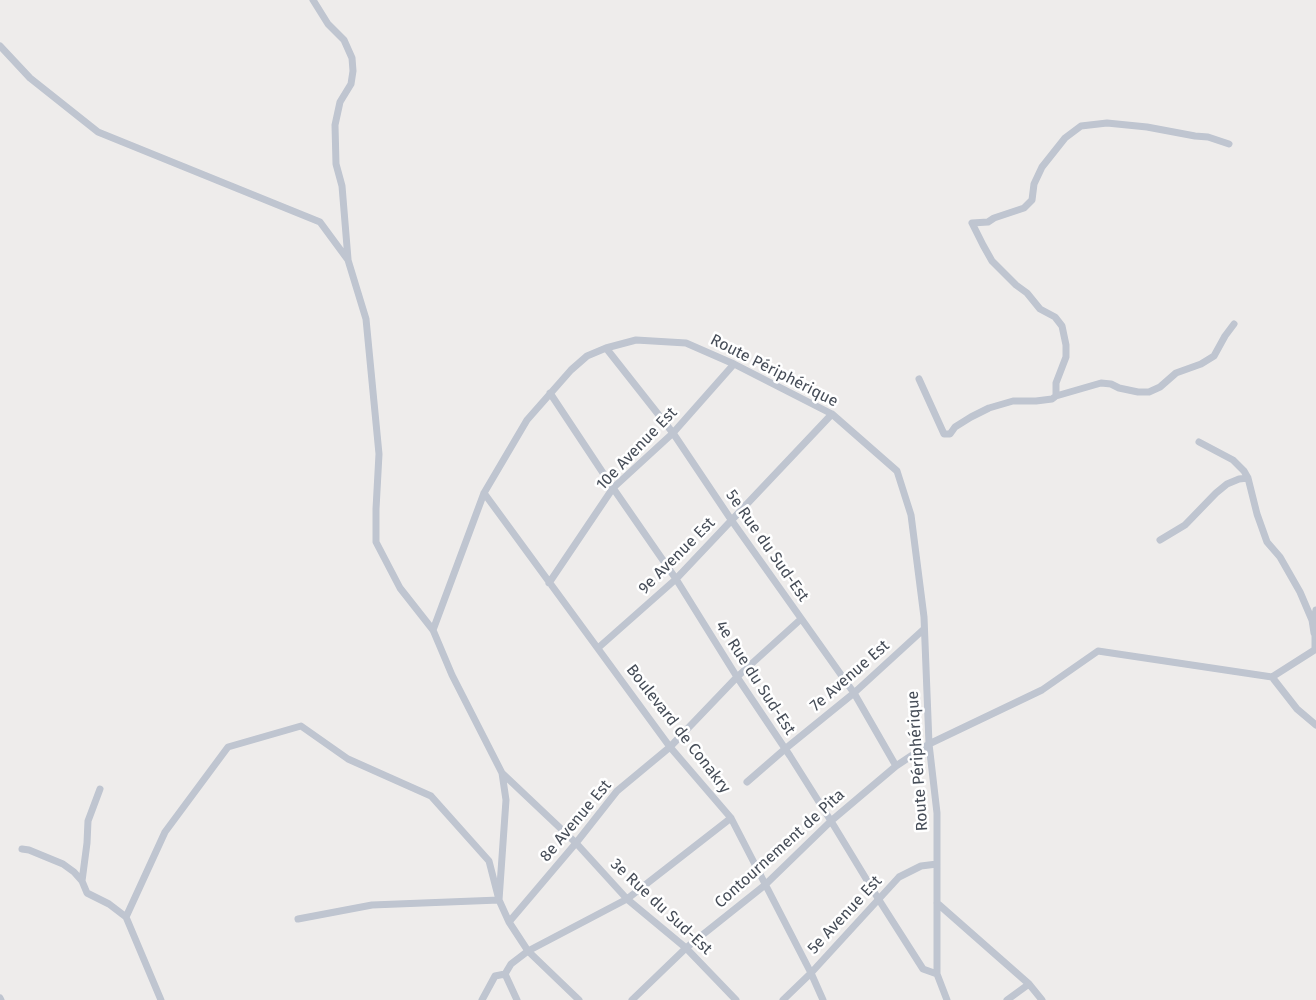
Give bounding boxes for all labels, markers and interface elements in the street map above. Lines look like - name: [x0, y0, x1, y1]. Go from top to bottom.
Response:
- street label: Route Périphérique: [707, 331, 841, 411]
- street label: 10e Avenue Est: [593, 404, 681, 494]
- street label: 5e Rue du Sud-Est: [721, 487, 813, 605]
- street label: 9e Avenue Est: [635, 514, 719, 598]
- street label: 4e Rue du Sud-Est: [711, 617, 799, 739]
- street label: 7e Avenue Est: [806, 636, 894, 716]
- street label: Boulevard de Conakry: [622, 661, 734, 797]
- street label: Route Périphérique: [904, 690, 932, 832]
- street label: 8e Avenue Est: [536, 776, 616, 866]
- street label: Contournement de Pita: [711, 786, 849, 912]
- street label: 3e Rue du Sud-Est: [606, 855, 716, 959]
- street label: 5e Avenue Est: [804, 872, 886, 958]

